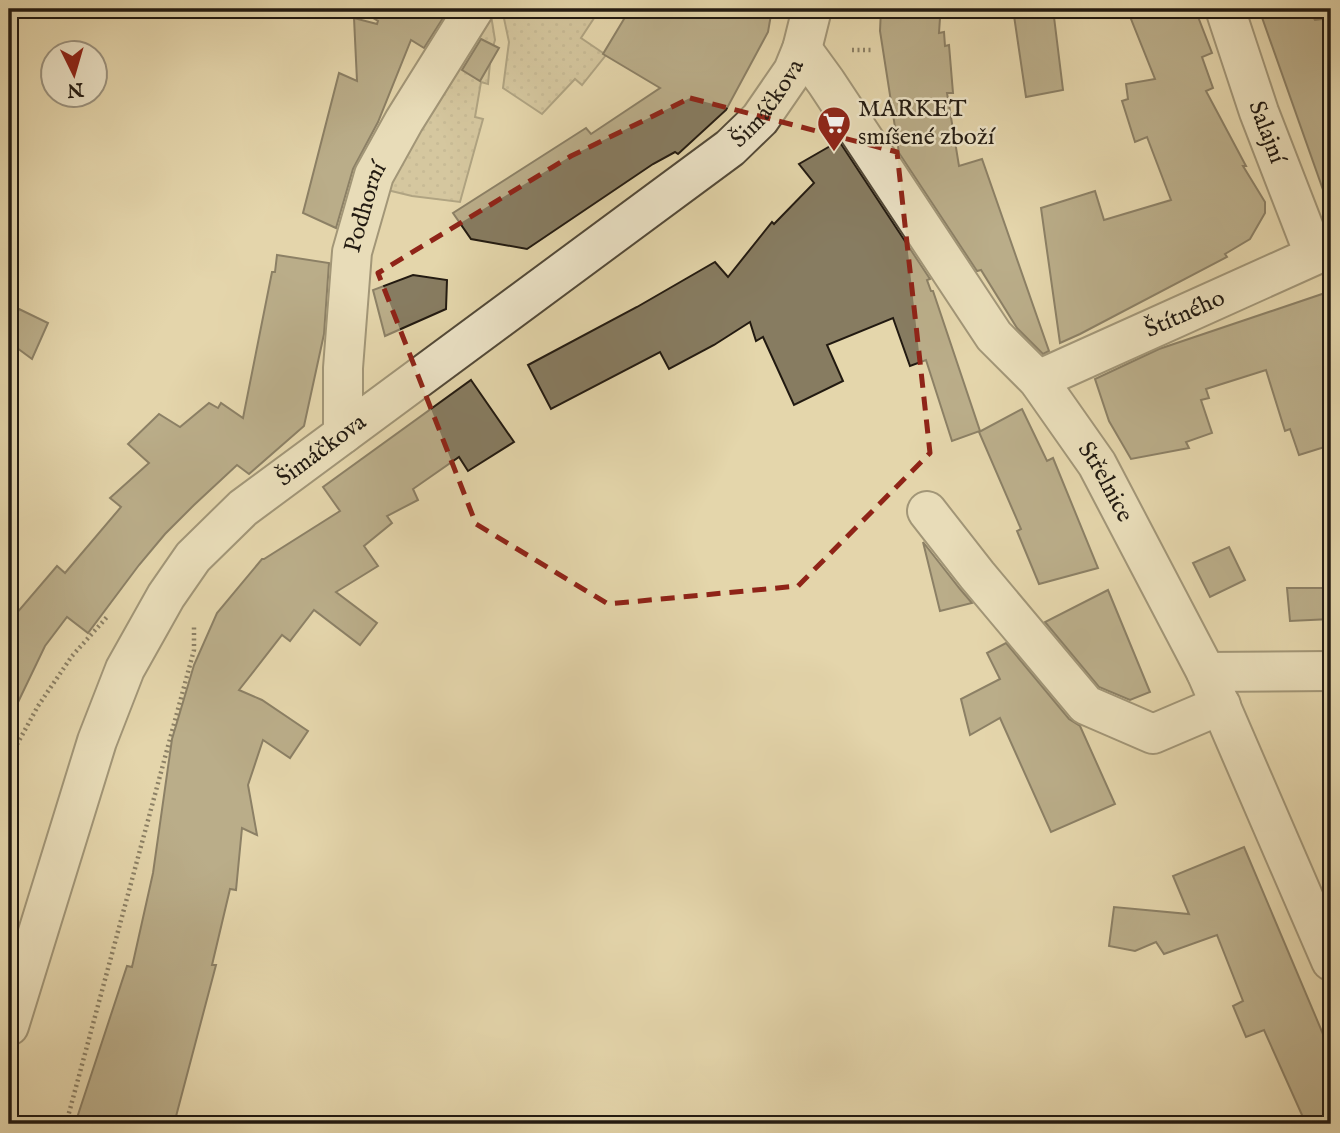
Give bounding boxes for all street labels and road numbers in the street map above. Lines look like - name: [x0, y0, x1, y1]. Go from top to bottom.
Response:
- street label: Šimáčkova: [724, 55, 812, 155]
- street label: Salajní: [1241, 97, 1293, 169]
- street label: Podhorní: [337, 155, 395, 256]
- street label: Štítného: [1140, 282, 1230, 345]
- street label: Šimáčkova: [270, 406, 373, 494]
- street label: Střelnice: [1071, 436, 1140, 527]

